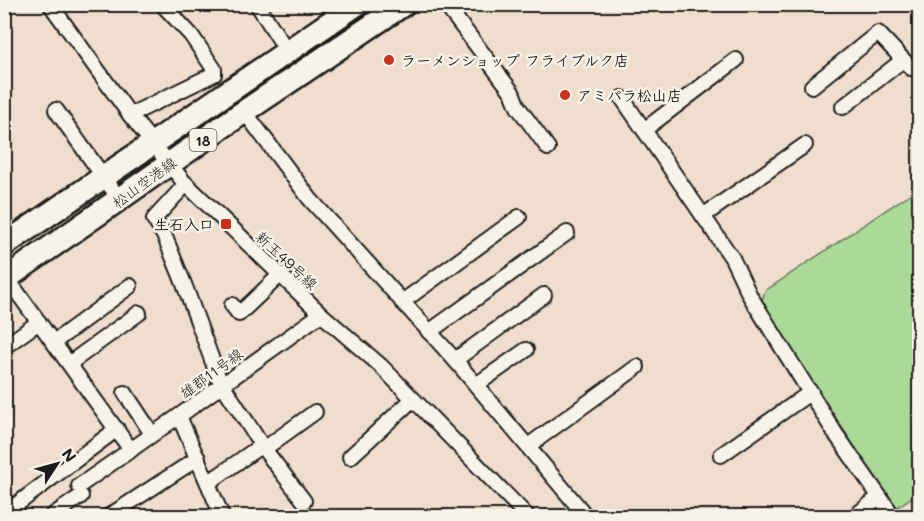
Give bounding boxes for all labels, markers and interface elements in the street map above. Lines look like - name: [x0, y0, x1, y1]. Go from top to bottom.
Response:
- place label: ラーメンショップ フライブルク店: [401, 50, 629, 70]
- marker: ラーメンショップ フライブルク店: [382, 53, 396, 67]
- place label: アミパラ松山店: [577, 85, 682, 105]
- marker: アミパラ松山店: [558, 88, 572, 102]
- road number: 18: [190, 129, 216, 151]
- street label: 松山空港線: [108, 152, 180, 212]
- place label: 生石入口: [154, 214, 214, 234]
- marker: 生石入口: [219, 217, 233, 231]
- street label: 新玉49号線: [252, 226, 322, 294]
- street label: 雄郡11号線: [175, 343, 247, 403]
- north arrow: [27, 434, 87, 494]
- text: N: [57, 444, 82, 466]

